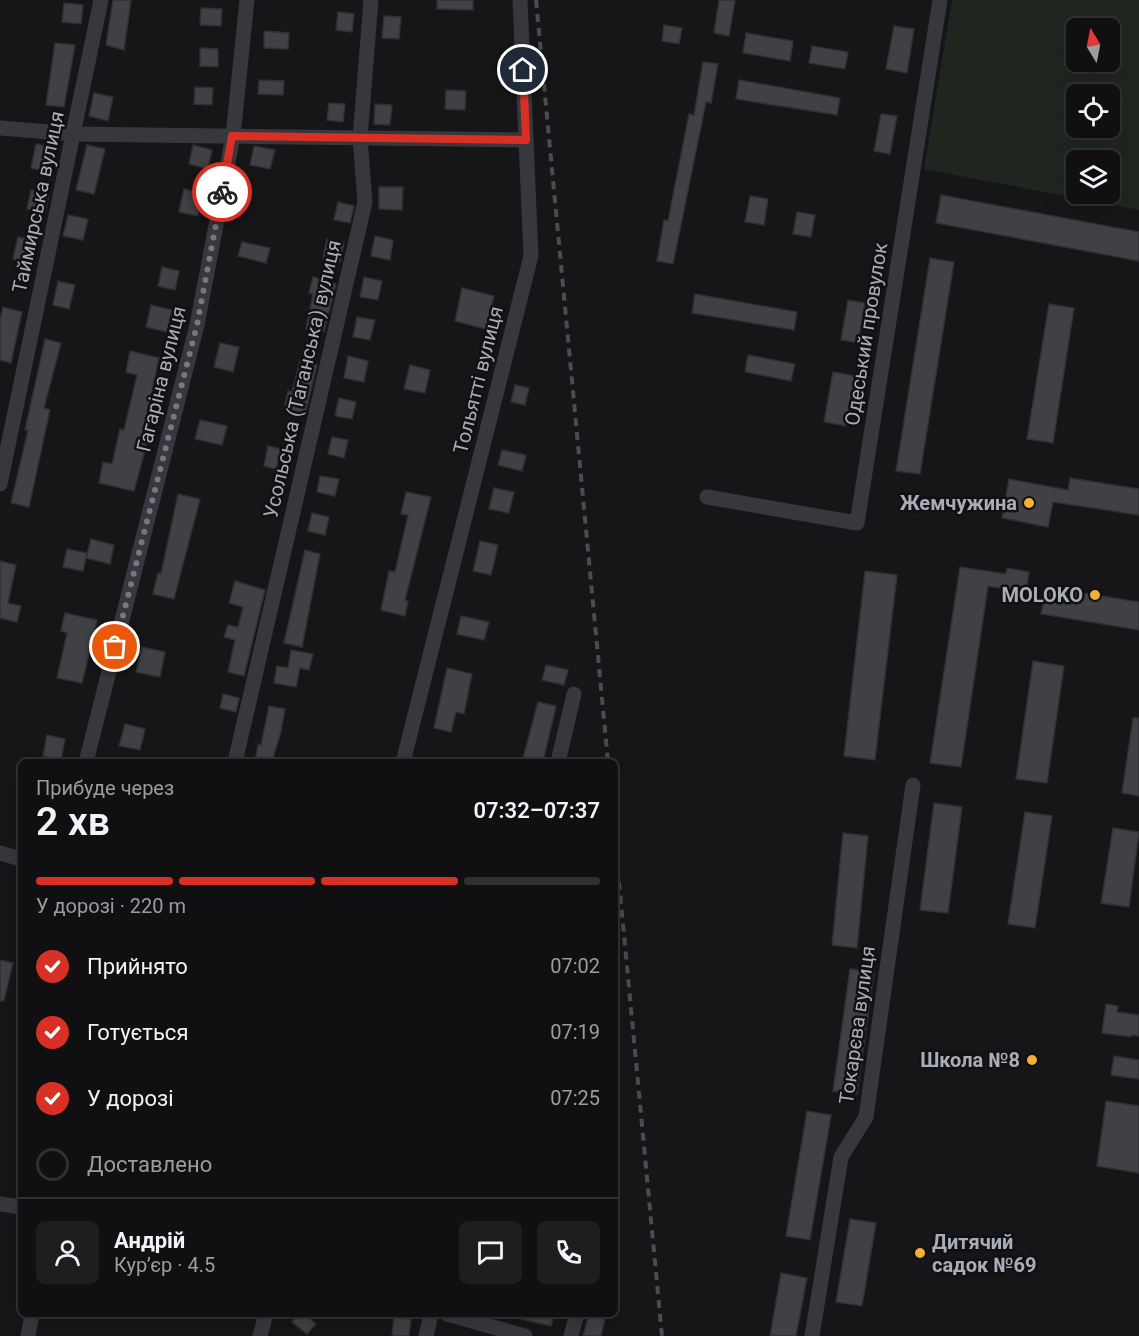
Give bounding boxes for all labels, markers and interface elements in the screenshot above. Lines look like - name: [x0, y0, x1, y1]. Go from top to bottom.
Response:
- north arrow: [1066, 18, 1120, 72]
- map controls: [1066, 18, 1120, 204]
- pin: [497, 44, 548, 95]
- icon: home: [506, 53, 539, 86]
- button: locate: [1066, 84, 1120, 138]
- street label: Таймирська вулиця: [7, 109, 69, 295]
- button: layers: [1066, 150, 1120, 204]
- courier: [192, 162, 252, 222]
- icon: bike: [206, 176, 239, 209]
- street label: Усольська (Таганська) вулиця: [258, 238, 346, 520]
- street label: Одеський провулок: [840, 241, 892, 427]
- street label: Гагаріна вулиця: [131, 304, 191, 454]
- street label: Тольятті вулиця: [448, 304, 508, 456]
- place label: Жемчужина: [900, 491, 1017, 515]
- marker: Жемчужина: [1022, 496, 1036, 510]
- place label: MOLOKO: [1002, 583, 1083, 607]
- marker: MOLOKO: [1088, 588, 1102, 602]
- pin: [89, 621, 140, 672]
- icon: bag: [98, 630, 131, 663]
- text: Прибуде через: [36, 776, 174, 800]
- text: 07:32–07:37: [473, 798, 600, 823]
- text: 2 хв: [36, 799, 110, 845]
- text: У дорозі · 220 m: [36, 894, 186, 918]
- street label: Токарєва вулиця: [834, 944, 880, 1106]
- icon: check: [36, 950, 69, 983]
- text: Прийнято: [87, 954, 188, 979]
- text: 07:02: [550, 954, 600, 978]
- icon: check: [36, 1016, 69, 1049]
- text: Готується: [87, 1020, 188, 1045]
- text: 07:19: [550, 1020, 600, 1044]
- place label: Школа №8: [920, 1048, 1020, 1072]
- marker: Школа №8: [1025, 1053, 1039, 1067]
- icon: check: [36, 1082, 69, 1115]
- text: У дорозі: [87, 1086, 174, 1111]
- text: 07:25: [550, 1086, 600, 1110]
- text: Доставлено: [87, 1152, 212, 1177]
- button: person: [36, 1221, 99, 1284]
- button: chat: [459, 1221, 522, 1284]
- button: phone: [537, 1221, 600, 1284]
- text: Андрій: [114, 1228, 185, 1253]
- place label: Дитячий садок №69: [932, 1230, 1036, 1277]
- marker: Дитячий садок №69: [913, 1246, 927, 1260]
- text: Кур’єр · 4.5: [114, 1253, 215, 1277]

